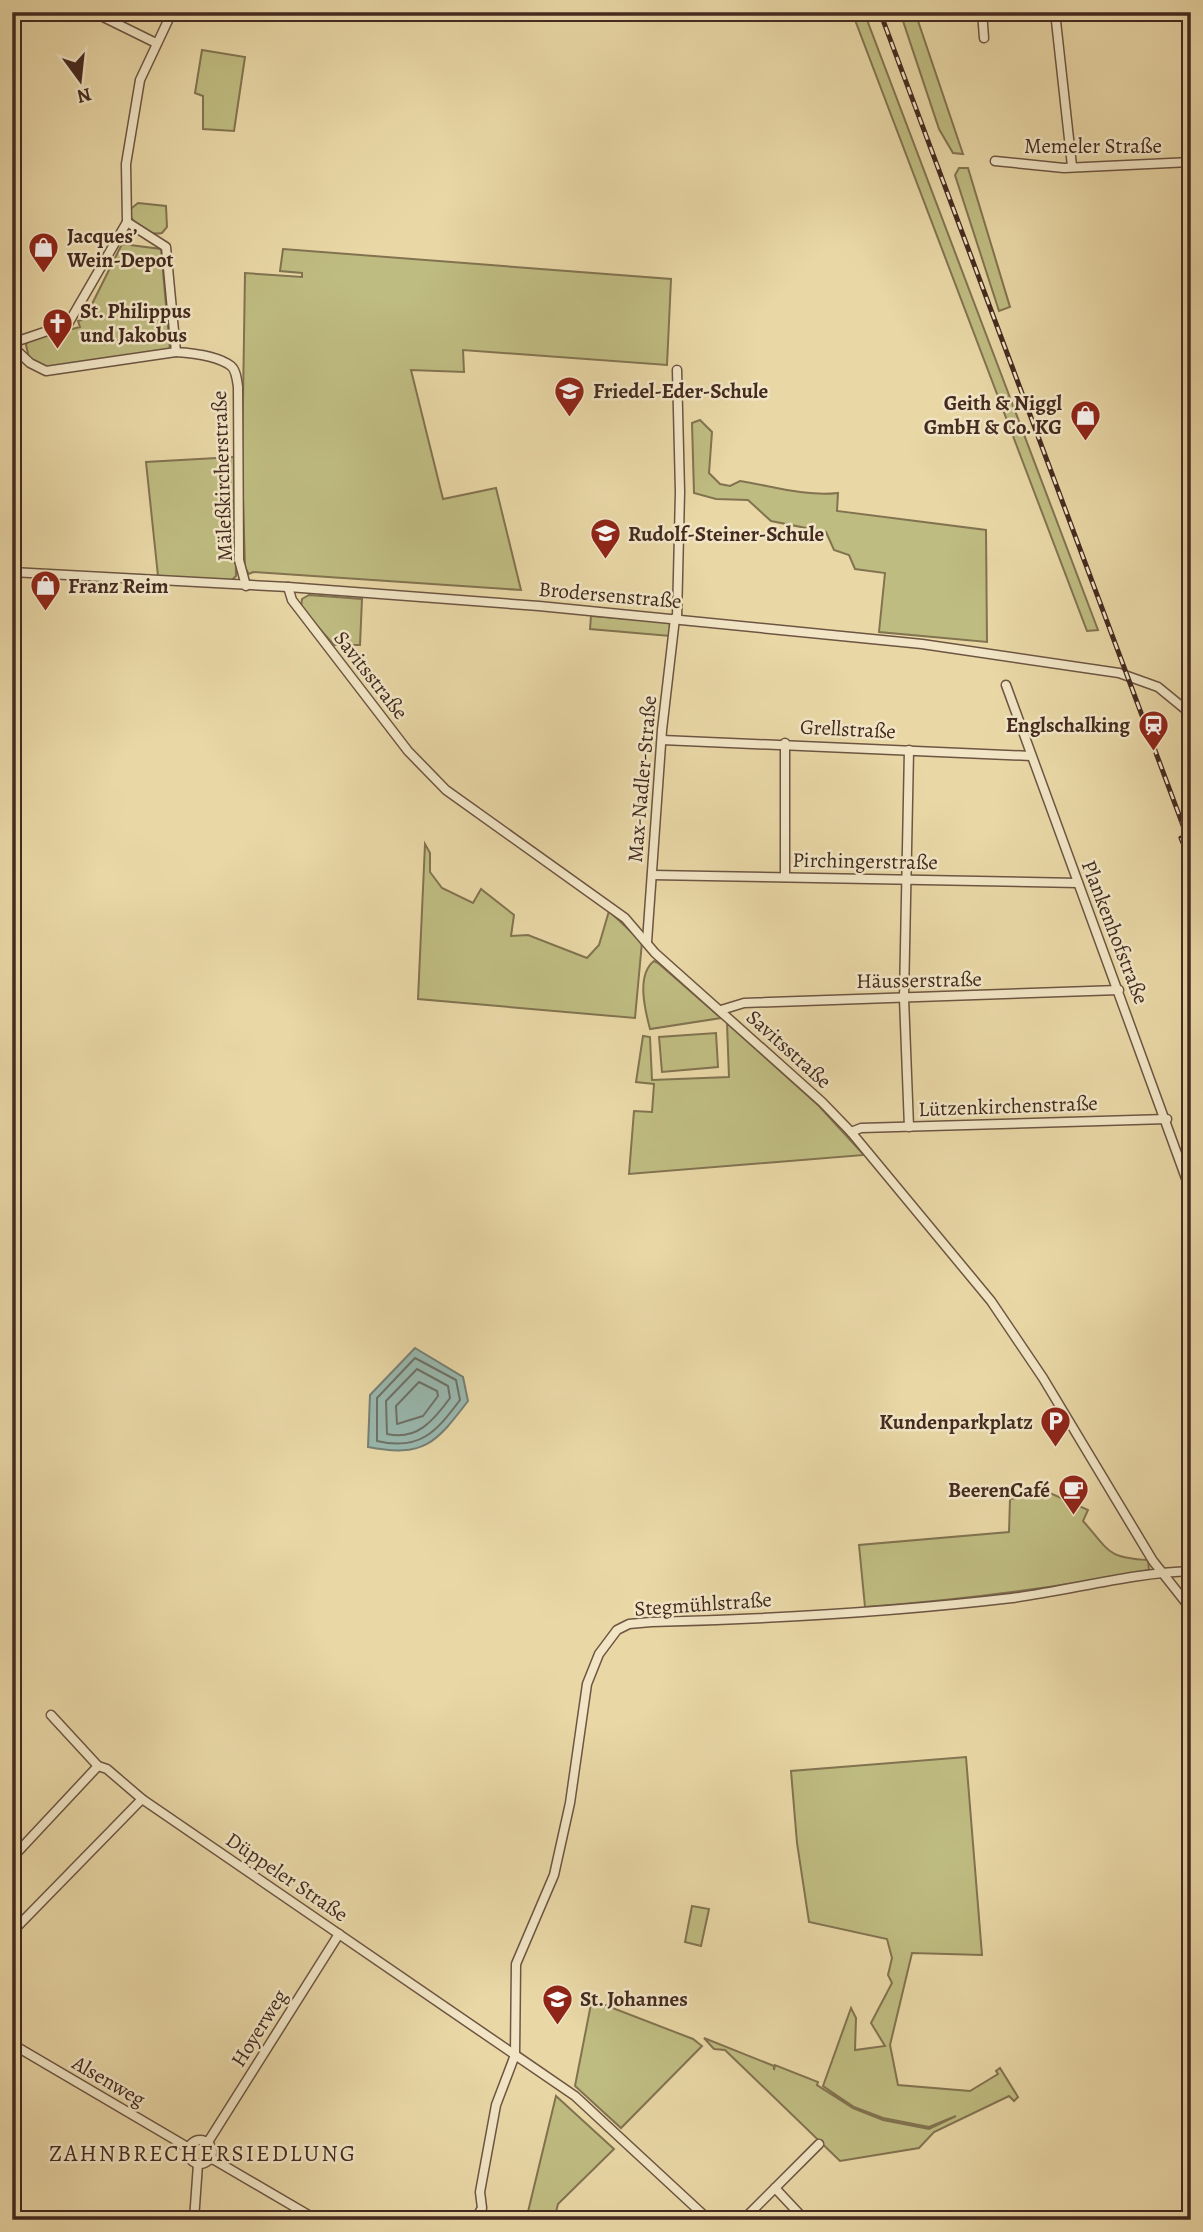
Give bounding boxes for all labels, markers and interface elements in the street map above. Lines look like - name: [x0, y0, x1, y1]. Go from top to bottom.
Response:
- north arrow: [46, 46, 116, 116]
- text: N: [74, 81, 94, 110]
- street label: Memeler Straße: [1024, 132, 1162, 160]
- place label: Jacques’ Wein-Depot: [66, 222, 174, 274]
- shop icon: Jacques’ Wein-Depot: [27, 231, 61, 275]
- place label: St. Philippus und Jakobus: [80, 297, 191, 349]
- church icon: St. Philippus und Jakobus: [40, 306, 74, 350]
- school or university icon: Friedel-Eder-Schule: [553, 374, 587, 418]
- place label: Friedel-Eder-Schule: [593, 377, 769, 405]
- place label: Geith & Niggl GmbH & Co. KG: [924, 389, 1062, 441]
- street label: Mäleßkircherstraße: [205, 390, 239, 562]
- shop icon: Geith & Niggl GmbH & Co. KG: [1068, 398, 1102, 442]
- school or university icon: Rudolf-Steiner-Schule: [588, 517, 622, 561]
- place label: Rudolf-Steiner-Schule: [628, 520, 824, 548]
- shop icon: Franz Reim: [28, 569, 62, 613]
- place label: Franz Reim: [68, 572, 169, 600]
- street label: Brodersenstraße: [537, 575, 683, 615]
- street label: Savitsstraße: [327, 625, 415, 725]
- street label: Max-Nadler-Straße: [621, 694, 663, 864]
- station icon: Englschalking: [1136, 708, 1170, 752]
- place label: Englschalking: [1006, 711, 1130, 739]
- street label: Grellstraße: [799, 713, 897, 745]
- street label: Pirchingerstraße: [792, 846, 938, 876]
- street label: Plankenhofstraße: [1075, 856, 1155, 1008]
- street label: Häusserstraße: [856, 965, 982, 995]
- street label: Savitsstraße: [740, 1003, 838, 1095]
- street label: Lützenkirchenstraße: [918, 1089, 1098, 1123]
- parking icon: Kundenparkplatz: [1039, 1405, 1073, 1449]
- place label: Kundenparkplatz: [879, 1408, 1033, 1436]
- cafe icon: BeerenCafé: [1056, 1473, 1090, 1517]
- place label: BeerenCafé: [948, 1476, 1050, 1504]
- street label: Stegmühlstraße: [633, 1585, 773, 1623]
- street label: Düppeler Straße: [220, 1826, 354, 1928]
- school or university icon: St. Johannes: [540, 1982, 574, 2026]
- street label: Hoyerweg: [224, 1983, 294, 2072]
- place label: St. Johannes: [580, 1985, 688, 2013]
- street label: Alsenweg: [66, 2048, 151, 2113]
- district label: ZAHNBRECHERSIEDLUNG: [49, 2138, 357, 2169]

